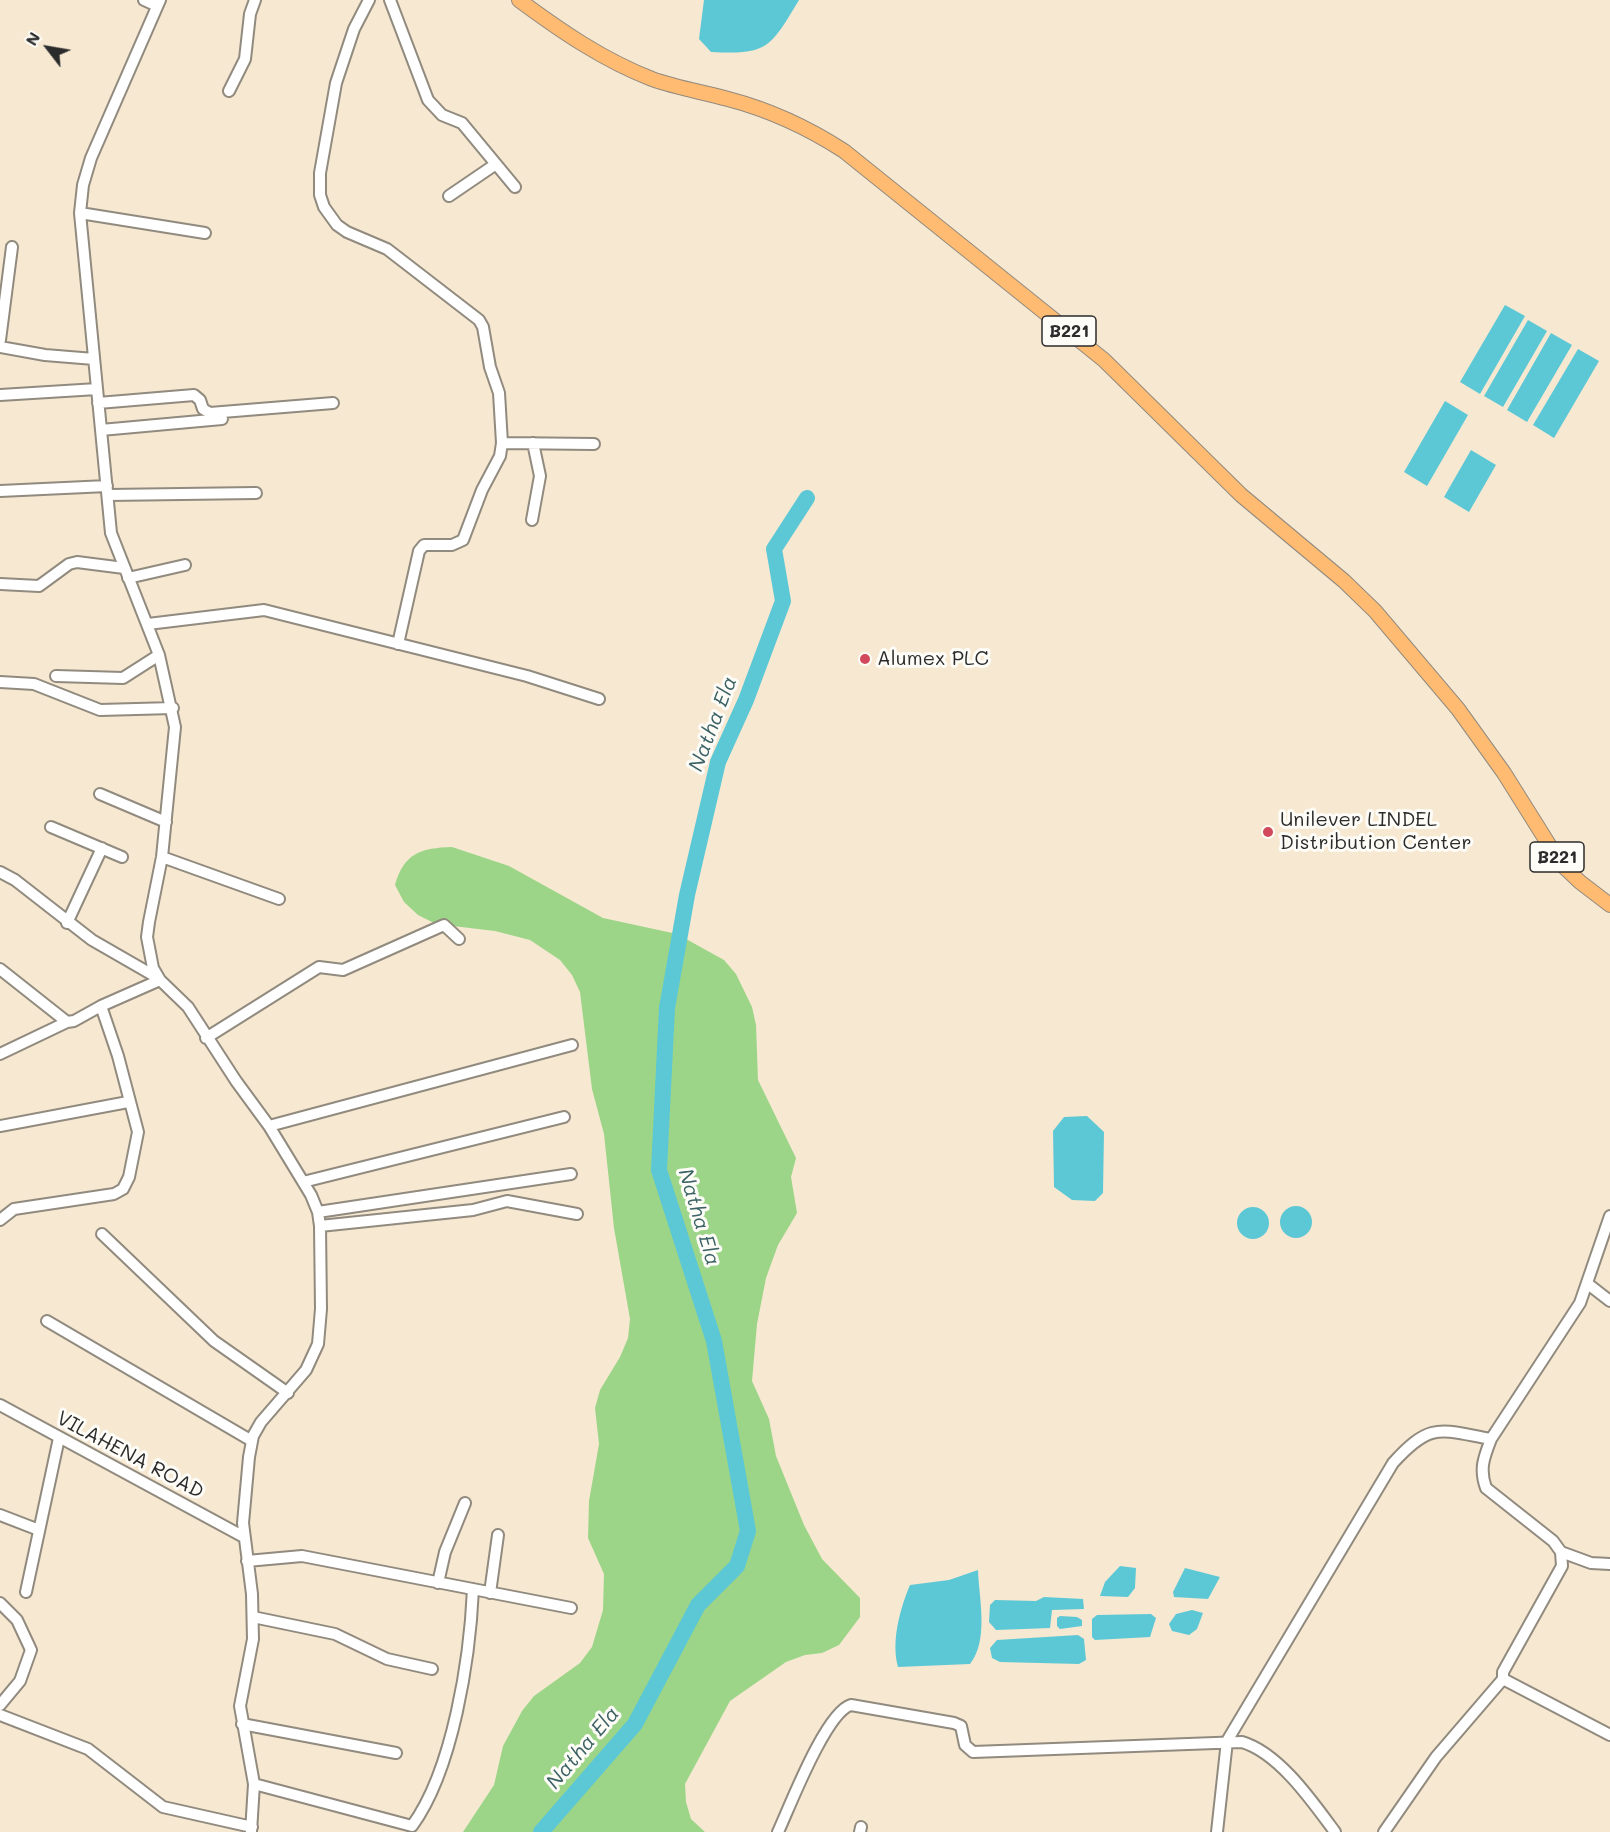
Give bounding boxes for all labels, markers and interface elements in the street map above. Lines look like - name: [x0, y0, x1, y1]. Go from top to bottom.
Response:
- north arrow: [18, 18, 78, 78]
- text: N: [20, 28, 44, 49]
- road number: B221: [1042, 316, 1096, 346]
- place label: Alumex PLC: [877, 647, 989, 671]
- marker: Alumex PLC: [858, 652, 872, 666]
- water label: Natha Ela: [683, 673, 743, 775]
- place label: Unilever LINDEL Distribution Center: [1280, 808, 1471, 855]
- marker: Unilever LINDEL Distribution Center: [1261, 825, 1275, 839]
- road number: B221: [1530, 842, 1584, 872]
- water label: Natha Ela: [672, 1166, 726, 1268]
- street label: VILAHENA ROAD: [52, 1406, 208, 1504]
- water label: Natha Ela: [541, 1702, 625, 1794]

